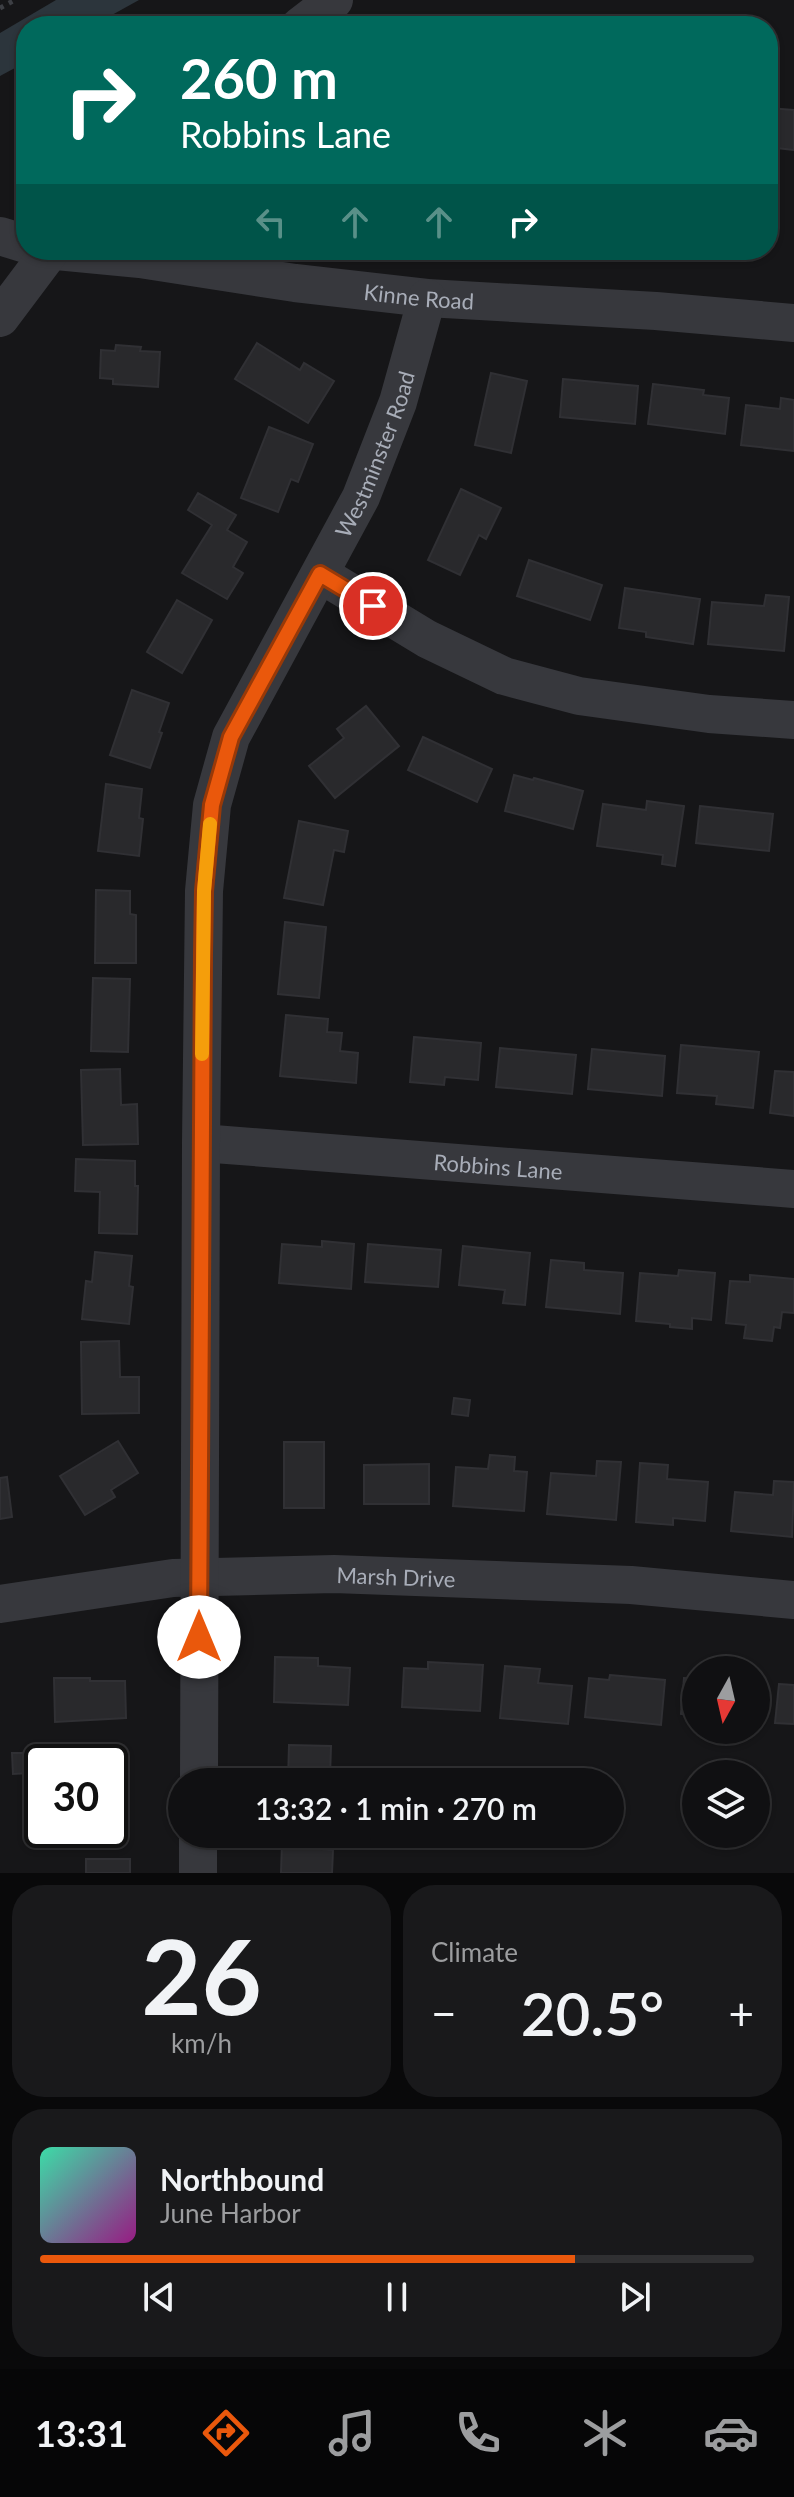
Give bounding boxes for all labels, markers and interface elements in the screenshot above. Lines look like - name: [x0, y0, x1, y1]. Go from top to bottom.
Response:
- text: 260 m: [180, 44, 338, 111]
- icon: right: [48, 48, 152, 152]
- text: Robbins Lane: [180, 112, 391, 156]
- icon: left: [249, 200, 293, 244]
- icon: ahead: [333, 200, 377, 244]
- icon: ahead: [417, 200, 461, 244]
- icon: right: [501, 200, 545, 244]
- street label: Kinne Road: [362, 277, 475, 314]
- street label: Westminster Road: [328, 368, 420, 542]
- pin: [339, 572, 407, 640]
- icon: arrive: [351, 584, 395, 628]
- street label: Robbins Lane: [433, 1148, 564, 1184]
- street label: Marsh Drive: [336, 1561, 456, 1592]
- position arrow: [157, 1595, 241, 1679]
- north arrow: [682, 1656, 770, 1744]
- map controls: [682, 1656, 770, 1848]
- speed limit sign: 30: [24, 1744, 128, 1848]
- button: layers: [682, 1760, 770, 1848]
- text: 13:32 · 1 min · 270 m: [255, 1790, 537, 1826]
- text: 26: [141, 1912, 262, 2037]
- text: Climate: [431, 1936, 518, 1968]
- text: 20.5°: [521, 1977, 664, 2049]
- text: −: [431, 1987, 457, 2039]
- text: +: [728, 1987, 754, 2039]
- text: km/h: [171, 2027, 232, 2059]
- text: Northbound: [160, 2161, 324, 2197]
- text: June Harbor: [160, 2197, 301, 2229]
- icon: previous: [137, 2275, 181, 2319]
- icon: pause: [375, 2275, 419, 2319]
- icon: next: [613, 2275, 657, 2319]
- icon: directions: [198, 2405, 254, 2461]
- icon: music: [324, 2405, 380, 2461]
- icon: phone: [450, 2405, 506, 2461]
- icon: climate: [577, 2405, 633, 2461]
- icon: car: [703, 2405, 759, 2461]
- text: 13:31: [35, 2411, 128, 2455]

